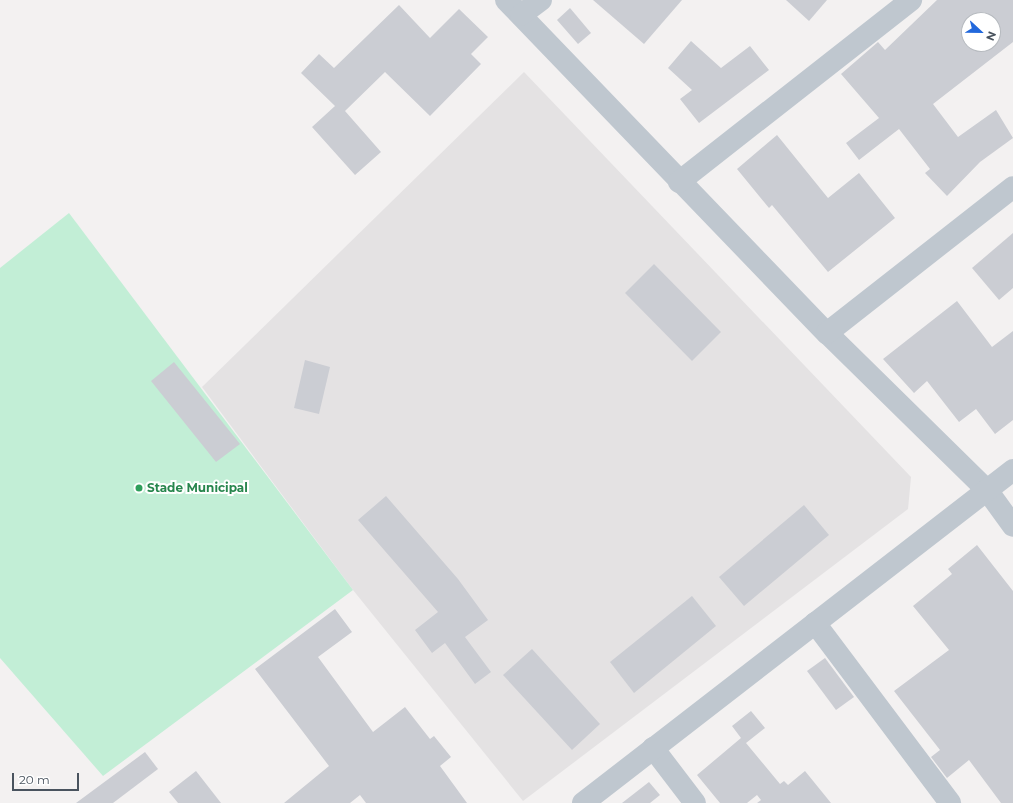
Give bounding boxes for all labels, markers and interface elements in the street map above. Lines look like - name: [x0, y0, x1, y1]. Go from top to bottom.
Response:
- north arrow: [961, 12, 1001, 52]
- text: N: [983, 29, 999, 43]
- place label: Stade Municipal: [147, 481, 248, 495]
- marker: Stade Municipal: [134, 483, 144, 493]
- scale bar: [14, 765, 81, 791]
- text: 20 m: [19, 772, 50, 787]

